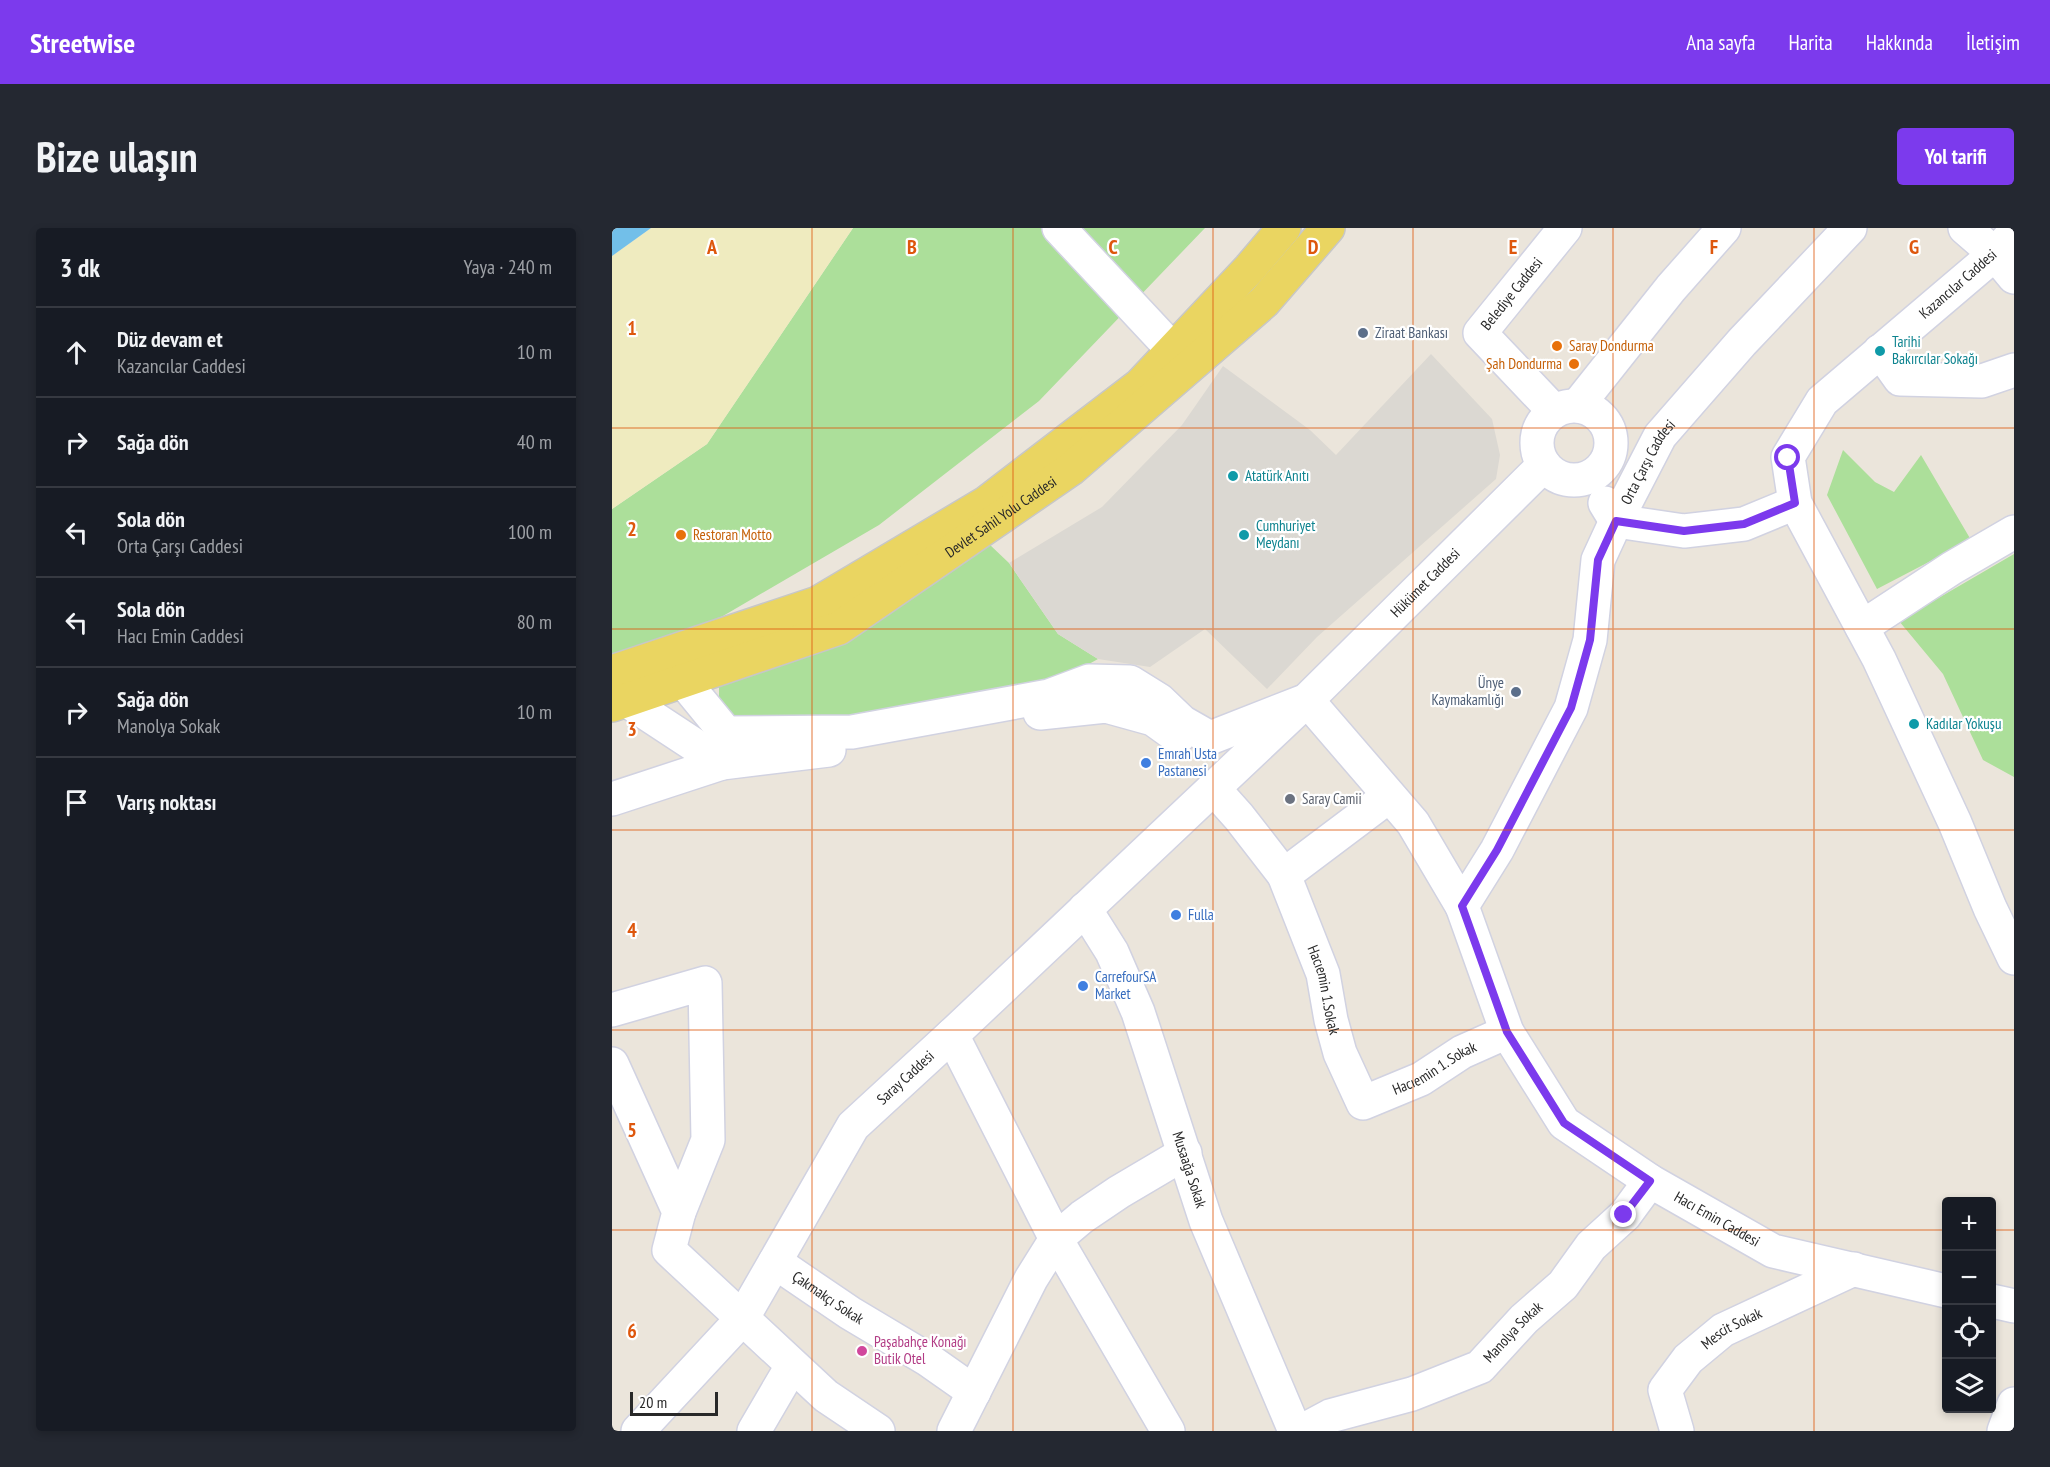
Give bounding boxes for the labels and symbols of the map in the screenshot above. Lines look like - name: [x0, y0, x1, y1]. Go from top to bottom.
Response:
- text: A: [706, 234, 718, 260]
- text: B: [907, 234, 917, 260]
- text: C: [1108, 234, 1118, 260]
- text: D: [1308, 234, 1319, 260]
- text: E: [1509, 234, 1517, 260]
- text: F: [1710, 234, 1718, 260]
- text: G: [1909, 234, 1919, 260]
- street label: Kazancılar Caddesi: [1915, 245, 2000, 322]
- street label: Belediye Caddesi: [1476, 253, 1546, 334]
- text: 1: [627, 315, 637, 341]
- place label: Ziraat Bankası: [1375, 323, 1448, 342]
- marker: Ziraat Bankası: [1356, 326, 1370, 340]
- place label: Tarihi Bakırcılar Sokağı: [1892, 332, 1978, 368]
- place label: Saray Dondurma: [1569, 336, 1654, 355]
- marker: Saray Dondurma: [1550, 339, 1564, 353]
- marker: Tarihi Bakırcılar Sokağı: [1873, 344, 1887, 358]
- place label: Şah Dondurma: [1486, 354, 1562, 373]
- marker: Şah Dondurma: [1567, 357, 1581, 371]
- street label: Orta Çarşı Caddesi: [1616, 415, 1679, 508]
- route start: [1774, 444, 1800, 470]
- place label: Atatürk Anıtı: [1245, 466, 1309, 485]
- marker: Atatürk Anıtı: [1226, 469, 1240, 483]
- street label: Devlet Sahil Yolu Caddesi: [941, 472, 1060, 561]
- text: 2: [627, 516, 637, 542]
- place label: Cumhuriyet Meydanı: [1256, 516, 1315, 552]
- place label: Restoran Motto: [693, 525, 772, 544]
- marker: Restoran Motto: [674, 528, 688, 542]
- marker: Cumhuriyet Meydanı: [1237, 528, 1251, 542]
- street label: Hükümet Caddesi: [1386, 544, 1464, 621]
- place label: Ünye Kaymakamlığı: [1431, 673, 1504, 709]
- marker: Ünye Kaymakamlığı: [1509, 685, 1523, 699]
- place label: Kadılar Yokuşu: [1926, 714, 2001, 733]
- text: 3: [627, 716, 637, 742]
- marker: Kadılar Yokuşu: [1907, 717, 1921, 731]
- place label: Emrah Usta Pastanesi: [1158, 744, 1217, 780]
- marker: Emrah Usta Pastanesi: [1139, 756, 1153, 770]
- place label: Saray Camii: [1302, 789, 1362, 808]
- marker: Saray Camii: [1283, 792, 1297, 806]
- place label: Fulla: [1188, 905, 1214, 924]
- marker: Fulla: [1169, 908, 1183, 922]
- text: 4: [627, 917, 637, 943]
- street label: Hacıemin 1.Sokak: [1304, 942, 1345, 1037]
- place label: CarrefourSA Market: [1095, 967, 1157, 1003]
- marker: CarrefourSA Market: [1076, 979, 1090, 993]
- street label: Hacıemin 1. Sokak: [1389, 1037, 1479, 1099]
- street label: Saray Caddesi: [873, 1046, 938, 1108]
- text: 5: [627, 1117, 637, 1143]
- street label: Musaağa Sokak: [1168, 1129, 1211, 1210]
- street label: Hacı Emin Caddesi: [1671, 1187, 1763, 1251]
- route end: [1610, 1201, 1636, 1227]
- street label: Çakmakçı Sokak: [789, 1267, 868, 1328]
- street label: Manolya Sokak: [1479, 1297, 1547, 1366]
- street label: Mescit Sokak: [1697, 1303, 1765, 1353]
- text: 6: [627, 1318, 637, 1344]
- place label: Paşabahçe Konağı Butik Otel: [874, 1332, 967, 1368]
- marker: Paşabahçe Konağı Butik Otel: [855, 1344, 869, 1358]
- scale bar: [630, 1389, 718, 1416]

